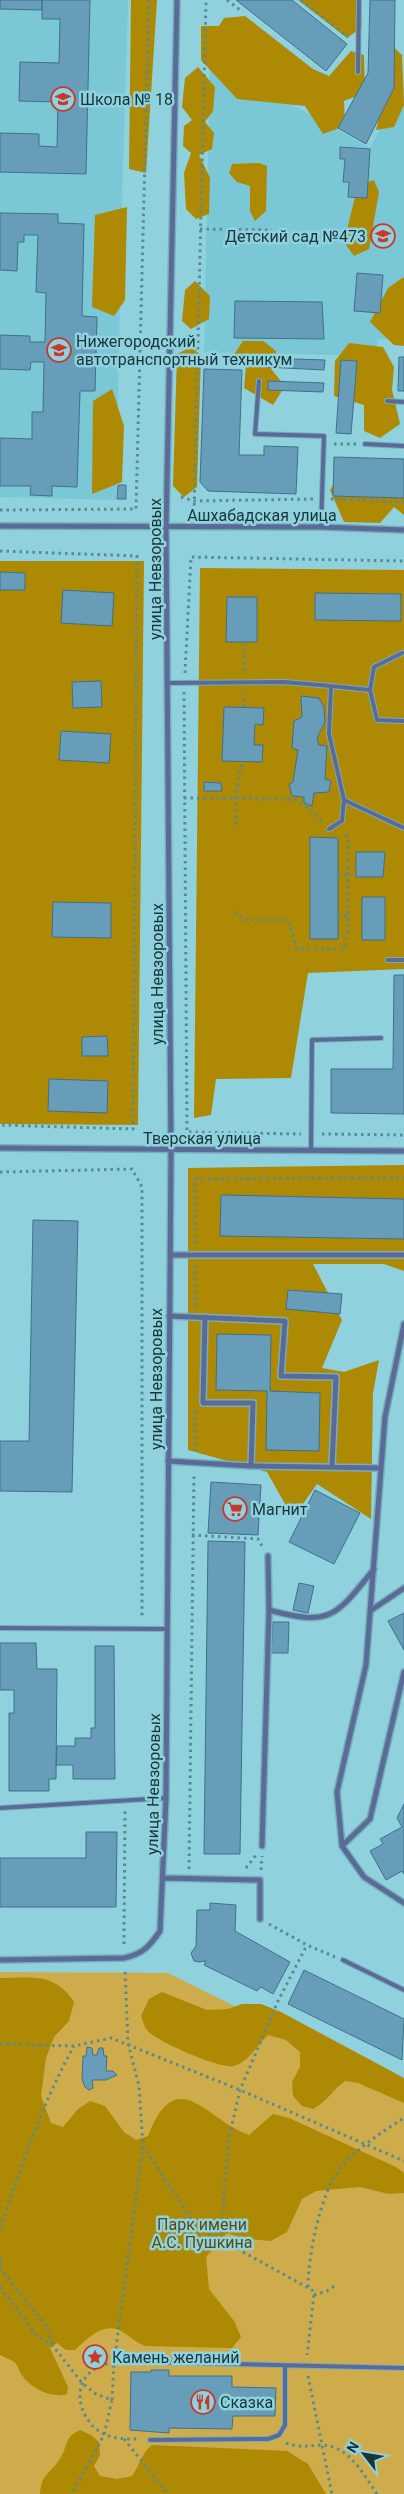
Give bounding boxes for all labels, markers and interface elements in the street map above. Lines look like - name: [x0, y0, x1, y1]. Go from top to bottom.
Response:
- school or university icon: Школа № 18: [50, 86, 76, 112]
- place label: Школа № 18: [80, 90, 173, 109]
- school or university icon: Детский сад №473: [370, 223, 396, 249]
- place label: Детский сад №473: [225, 227, 366, 246]
- place label: Нижегородский автотранспортный техникум: [76, 332, 292, 369]
- school or university icon: Нижегородский автотранспортный техникум: [46, 337, 72, 363]
- street label: улица Невзоровых: [146, 498, 165, 640]
- street label: Ашхабадская улица: [187, 506, 337, 525]
- street label: улица Невзоровых: [148, 903, 167, 1045]
- street label: Тверская улица: [143, 1129, 261, 1148]
- street label: улица Невзоровых: [147, 1308, 166, 1450]
- supermarket icon: Магнит: [222, 1496, 248, 1522]
- place label: Магнит: [252, 1500, 308, 1519]
- street label: улица Невзоровых: [143, 1713, 164, 1855]
- park label: Парк имени А.С. Пушкина: [152, 2215, 253, 2252]
- place icon: Камень желаний: [82, 2344, 108, 2370]
- place label: Камень желаний: [112, 2348, 239, 2367]
- restaurant icon: Сказка: [190, 2389, 216, 2415]
- place label: Сказка: [220, 2393, 273, 2412]
- north arrow: [339, 2429, 389, 2479]
- text: N: [343, 2439, 362, 2456]

